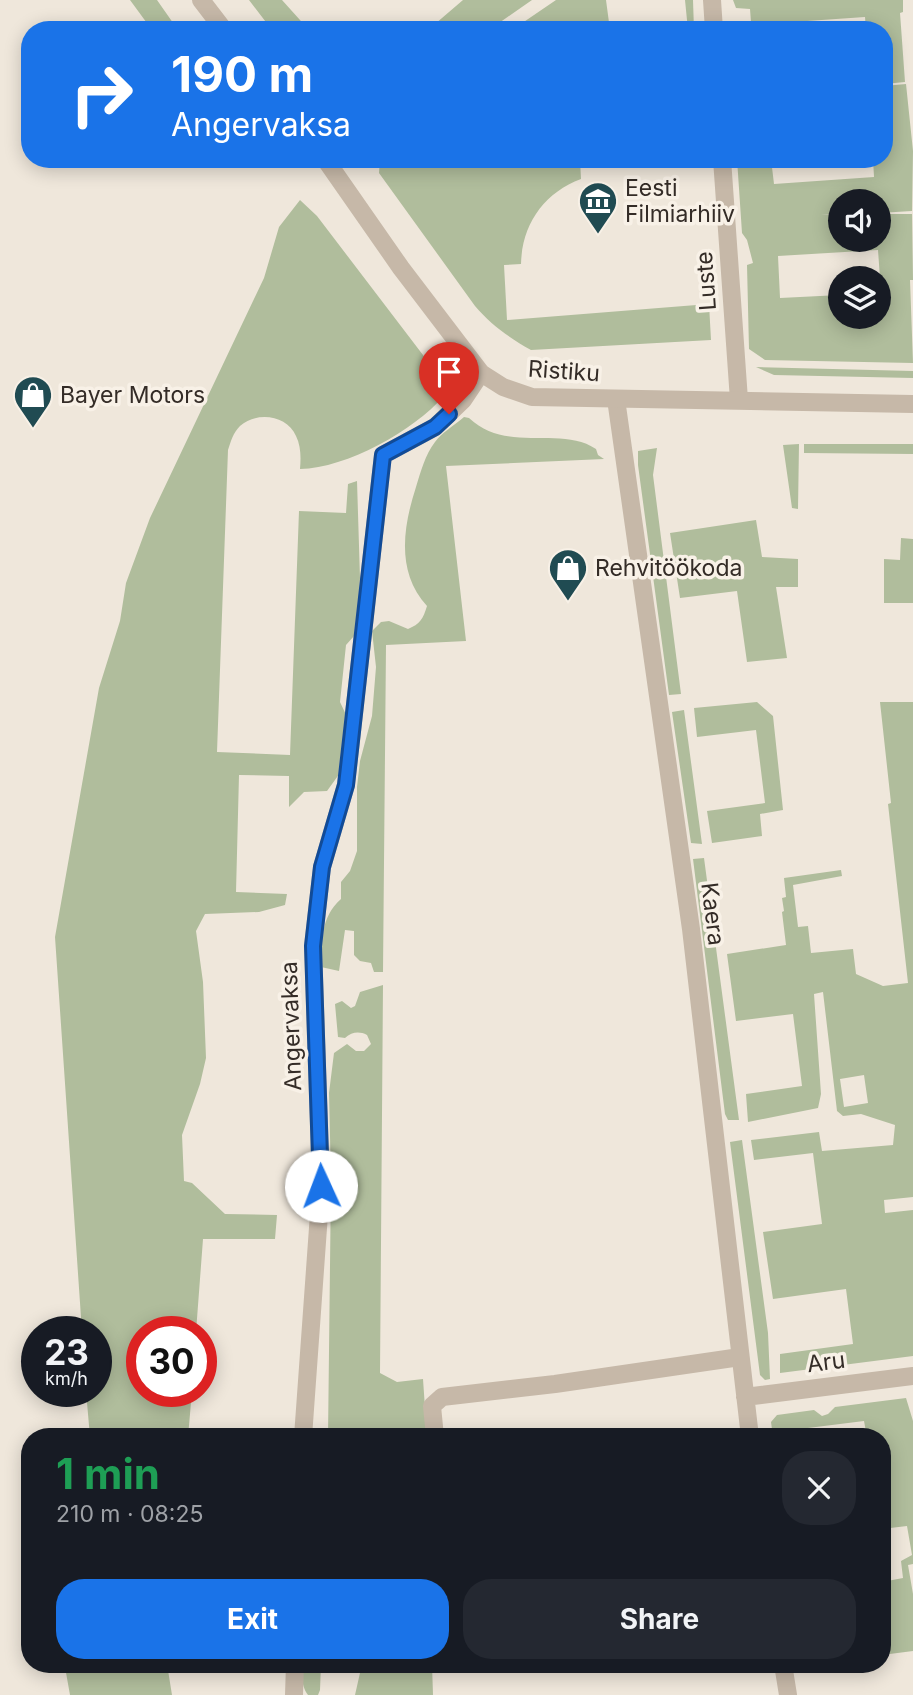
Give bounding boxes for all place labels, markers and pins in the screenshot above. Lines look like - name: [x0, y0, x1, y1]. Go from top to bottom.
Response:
- place label: Eesti Filmiarhiiv: [625, 174, 735, 228]
- museum icon: Eesti Filmiarhiiv: [577, 180, 619, 235]
- pin: [419, 342, 479, 414]
- shop icon: Bayer Motors: [12, 374, 54, 429]
- place label: Bayer Motors: [60, 381, 205, 409]
- shop icon: Rehvitöökoda: [547, 547, 589, 602]
- place label: Rehvitöökoda: [595, 554, 742, 582]

